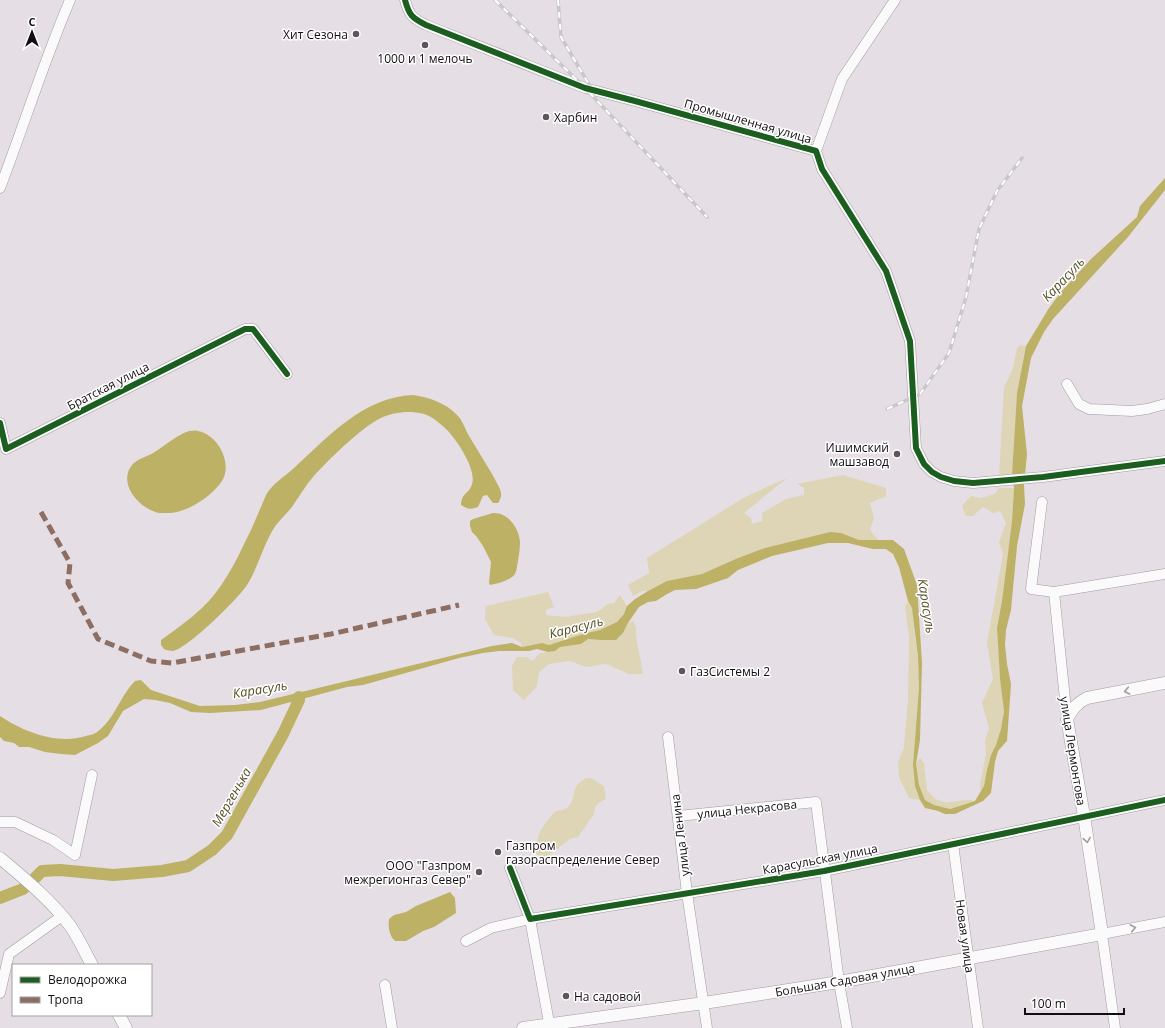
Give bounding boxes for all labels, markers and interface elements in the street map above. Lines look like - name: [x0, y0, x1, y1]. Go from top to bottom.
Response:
- north arrow: [12, 12, 52, 52]
- text: С: [28, 14, 36, 29]
- place label: Хит Сезона: [283, 26, 348, 43]
- marker: Хит Сезона: [351, 29, 361, 39]
- marker: 1000 и 1 мелочь: [420, 40, 430, 50]
- place label: 1000 и 1 мелочь: [377, 50, 473, 67]
- street label: Промышленная улица: [682, 95, 814, 147]
- place label: Харбин: [554, 109, 597, 126]
- marker: Харбин: [541, 112, 551, 122]
- water label: Карасуль: [1038, 253, 1088, 305]
- street label: Братская улица: [64, 358, 152, 414]
- place label: Ишимский машзавод: [826, 439, 889, 470]
- marker: Ишимский машзавод: [892, 449, 902, 459]
- water label: Карасуль: [914, 577, 940, 635]
- water label: Карасуль: [547, 612, 605, 642]
- place label: ГазСистемы 2: [690, 663, 770, 680]
- marker: ГазСистемы 2: [677, 666, 687, 676]
- water label: Карасуль: [231, 676, 289, 702]
- one-way arrow: [1124, 686, 1130, 694]
- street label: улица Лермонтова: [1056, 695, 1090, 807]
- water label: Мергенька: [207, 764, 255, 830]
- street label: улица Ленина: [667, 793, 693, 877]
- street label: улица Некрасова: [696, 795, 798, 823]
- place label: Газпром газораспределение Север: [506, 837, 660, 868]
- one-way arrow: [1082, 837, 1091, 843]
- street label: Карасульская улица: [761, 840, 879, 878]
- marker: Газпром газораспределение Север: [493, 847, 503, 857]
- place label: ООО "Газпром межрегионгаз Север": [344, 857, 471, 888]
- marker: ООО "Газпром межрегионгаз Север": [474, 867, 484, 877]
- street label: Новая улица: [951, 898, 979, 974]
- one-way arrow: [1130, 925, 1136, 933]
- street label: Большая Садовая улица: [774, 959, 916, 1001]
- legend: [12, 964, 152, 1016]
- text: Велодорожка: [48, 971, 127, 988]
- place label: На садовой: [574, 988, 641, 1005]
- scale bar: [1025, 990, 1124, 1016]
- text: Тропа: [48, 991, 83, 1008]
- marker: На садовой: [561, 991, 571, 1001]
- text: 100 m: [1031, 995, 1066, 1012]

